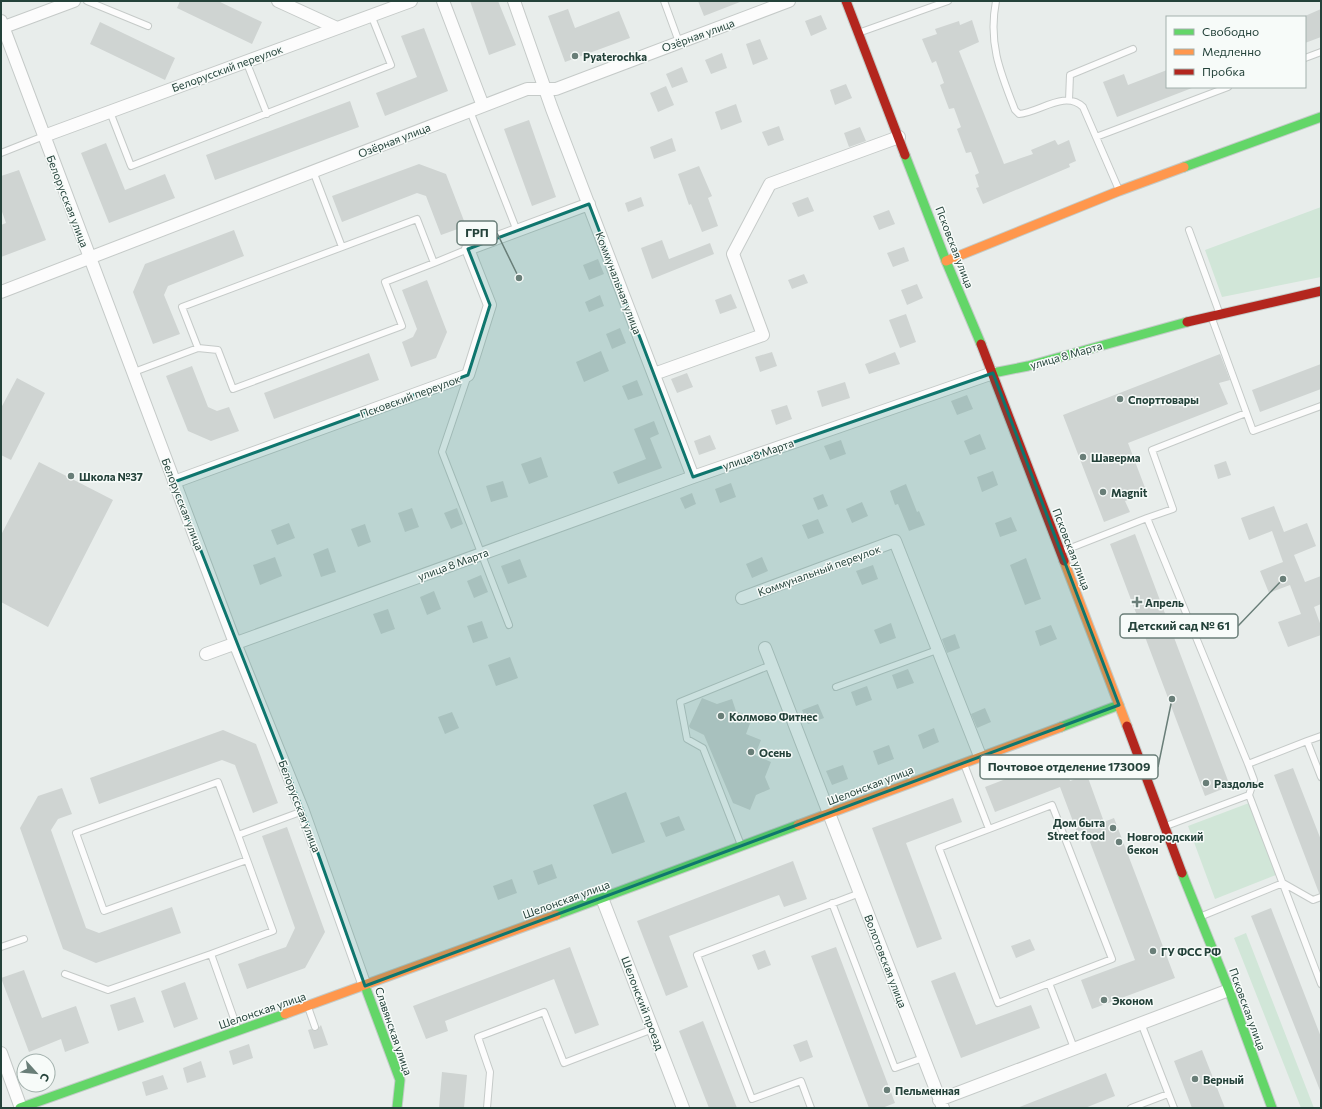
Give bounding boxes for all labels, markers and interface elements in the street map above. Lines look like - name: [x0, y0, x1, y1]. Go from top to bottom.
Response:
- street label: Озёрная улица: [660, 16, 736, 54]
- legend: [1166, 16, 1306, 88]
- text: Свободно: [1202, 24, 1259, 38]
- street label: Белорусский переулок: [170, 42, 284, 94]
- text: Медленно: [1202, 44, 1261, 58]
- place label: Pyaterochka: [583, 50, 647, 63]
- marker: Pyaterochka: [570, 51, 580, 61]
- text: Пробка: [1202, 64, 1245, 78]
- street label: Озёрная улица: [356, 120, 432, 160]
- street label: Белорусская улица: [44, 153, 92, 249]
- street label: Псковская улица: [933, 204, 977, 290]
- callout: ГРП: [457, 221, 497, 245]
- text: ГРП: [465, 225, 489, 239]
- street label: Коммунальная улица: [593, 230, 645, 336]
- street label: улица 8 Марта: [1028, 339, 1104, 371]
- street label: Псковский переулок: [358, 372, 462, 420]
- place label: Спорттовары: [1128, 393, 1199, 406]
- marker: Спорттовары: [1115, 394, 1125, 404]
- street label: улица 8 Марта: [721, 436, 795, 472]
- place label: Шаверма: [1091, 451, 1141, 464]
- marker: Шаверма: [1078, 452, 1088, 462]
- street label: Белорусская улица: [159, 456, 207, 552]
- place label: Школа №37: [79, 470, 143, 483]
- marker: Школа №37: [66, 471, 76, 481]
- place label: Magnit: [1111, 486, 1148, 499]
- marker: Magnit: [1098, 487, 1108, 497]
- street label: Псковская улица: [1050, 506, 1094, 592]
- street label: Коммунальный переулок: [756, 542, 882, 598]
- street label: улица 8 Марта: [416, 545, 490, 583]
- place label: Апрель: [1145, 596, 1184, 609]
- marker: Апрель: [1132, 597, 1142, 607]
- callout: Детский сад № 61: [1120, 614, 1238, 638]
- text: Детский сад № 61: [1128, 618, 1230, 632]
- place label: Колмово Фитнес: [729, 710, 818, 723]
- marker: Колмово Фитнес: [716, 711, 726, 721]
- place label: Осень: [759, 746, 791, 759]
- marker: Осень: [746, 747, 756, 757]
- callout: Почтовое отделение 173009: [980, 755, 1158, 779]
- street label: Белорусская улица: [276, 758, 324, 854]
- text: Почтовое отделение 173009: [988, 759, 1150, 773]
- street label: Шелонская улица: [825, 763, 915, 807]
- place label: Раздолье: [1214, 777, 1264, 790]
- marker: Раздолье: [1201, 778, 1211, 788]
- place label: Дом быта Street food: [1047, 816, 1105, 842]
- marker: Дом быта Street food: [1108, 823, 1118, 833]
- place label: Новгородский бекон: [1127, 830, 1203, 856]
- marker: Новгородский бекон: [1114, 837, 1124, 847]
- street label: Шелонская улица: [521, 877, 611, 921]
- street label: Волотовская улица: [862, 912, 910, 1010]
- place label: ГУ ФСС РФ: [1161, 945, 1221, 958]
- marker: ГУ ФСС РФ: [1148, 946, 1158, 956]
- street label: Шелонский проезд: [619, 954, 667, 1052]
- street label: Псковская улица: [1227, 966, 1269, 1052]
- street label: Славянская улица: [373, 985, 415, 1077]
- street label: Шелонская улица: [217, 989, 307, 1031]
- place label: Эконом: [1112, 994, 1153, 1007]
- marker: Эконом: [1099, 995, 1109, 1005]
- north arrow: [16, 1053, 56, 1093]
- text: С: [38, 1071, 53, 1084]
- place label: Верный: [1203, 1073, 1244, 1086]
- marker: Верный: [1190, 1074, 1200, 1084]
- place label: Пельменная: [895, 1084, 960, 1097]
- marker: Пельменная: [882, 1085, 892, 1095]

